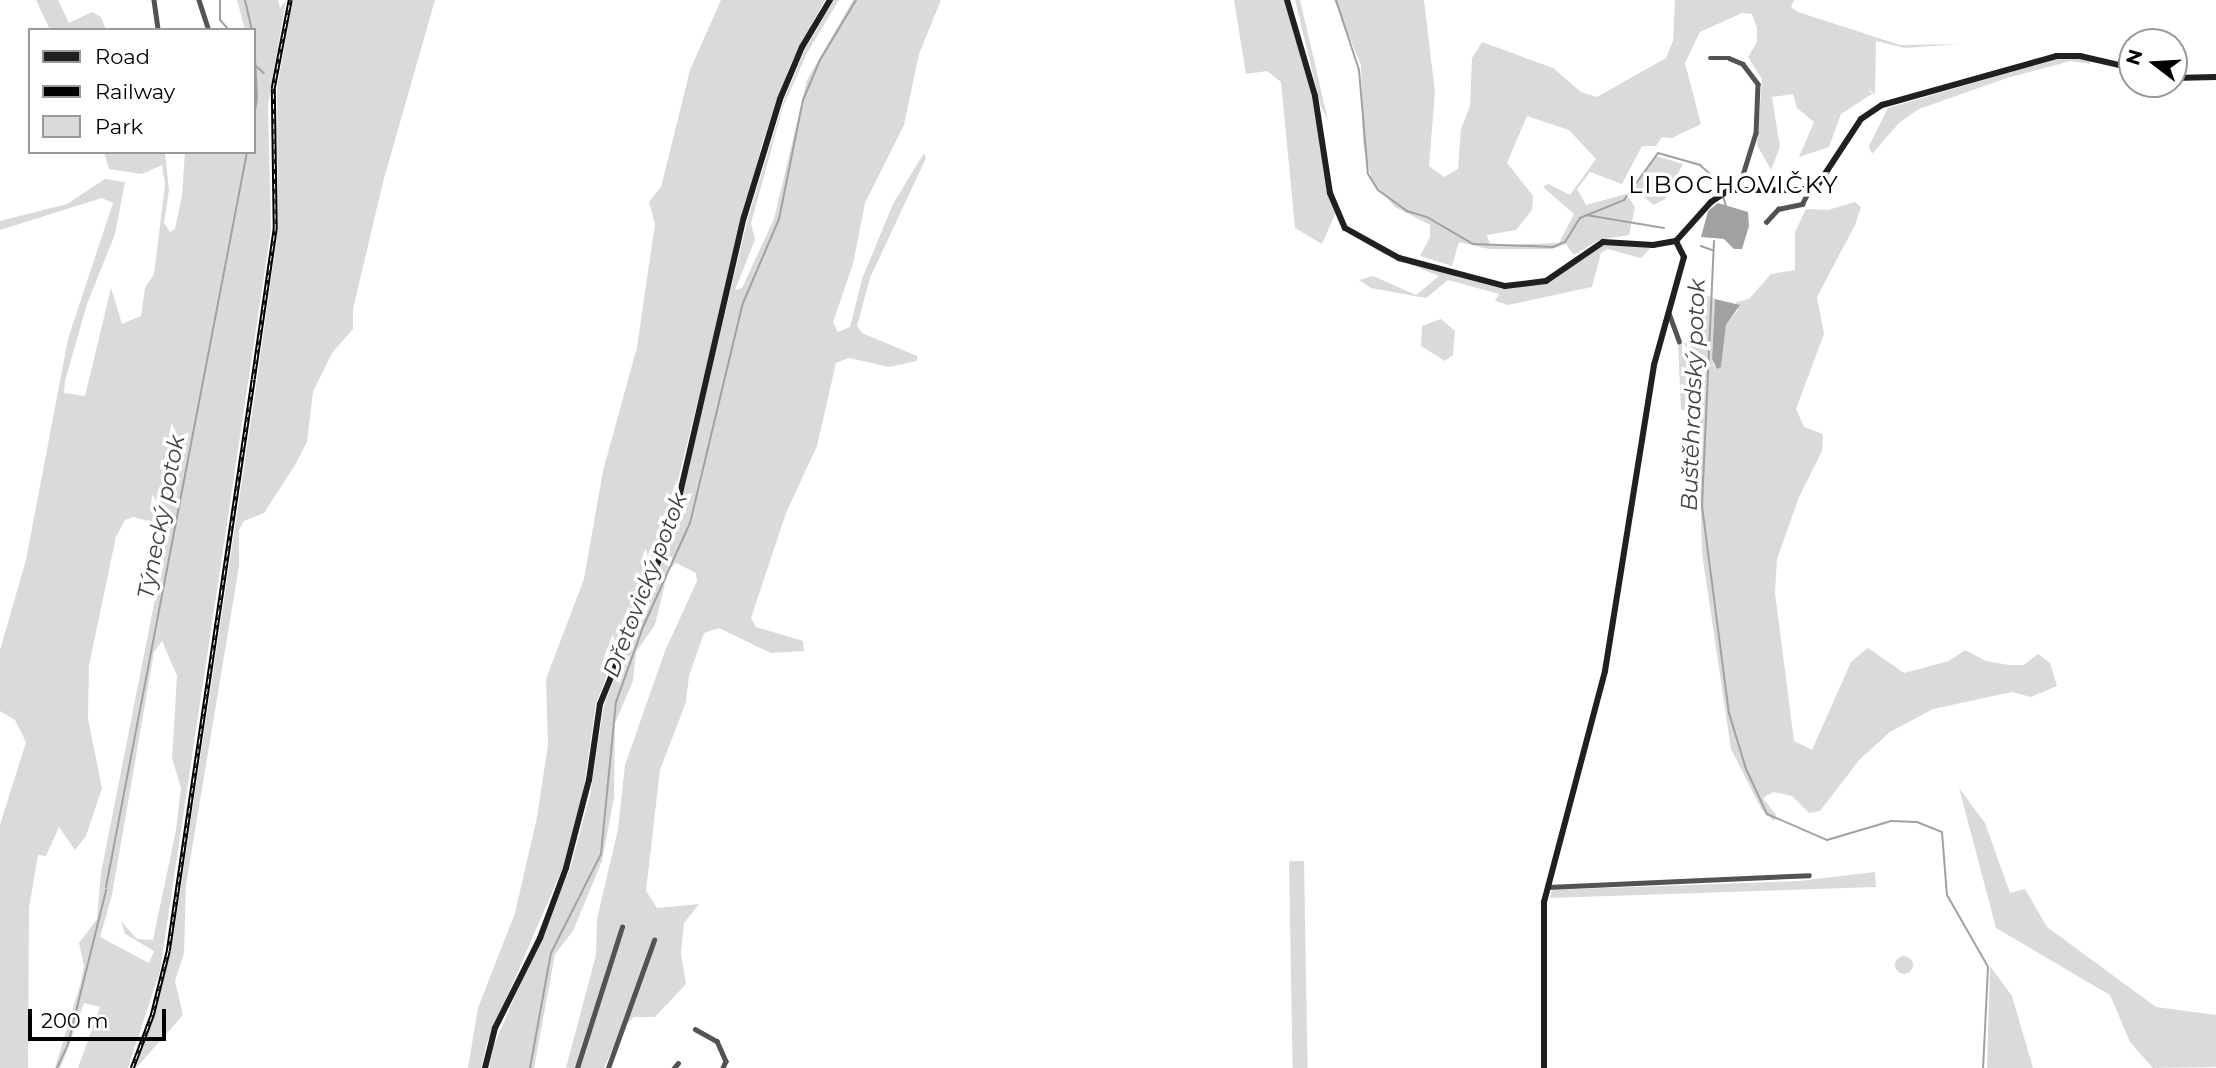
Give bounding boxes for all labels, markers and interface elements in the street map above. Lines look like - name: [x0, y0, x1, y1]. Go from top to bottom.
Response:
- legend: [28, 28, 256, 154]
- north arrow: [2118, 28, 2188, 98]
- text: Road: [95, 44, 150, 69]
- text: N: [2121, 47, 2148, 68]
- text: Railway: [95, 79, 175, 104]
- text: Park: [95, 114, 143, 139]
- district label: LIBOCHOVIČKY: [1630, 171, 1838, 199]
- water label: Buštěhradský potok: [1675, 278, 1711, 512]
- water label: Týnecký potok: [132, 433, 190, 601]
- water label: Dřetovický potok: [597, 489, 693, 681]
- scale bar: [32, 995, 170, 1038]
- text: 200 m: [41, 1008, 108, 1033]

